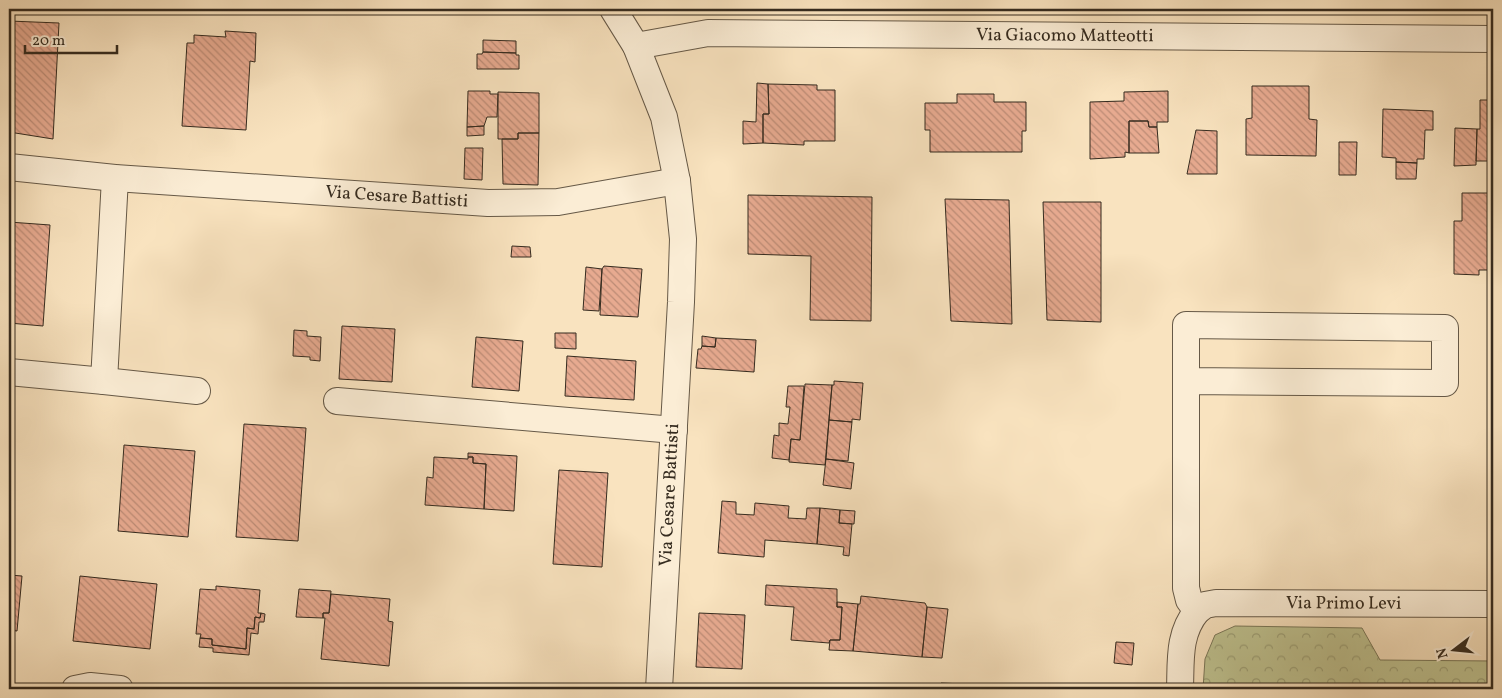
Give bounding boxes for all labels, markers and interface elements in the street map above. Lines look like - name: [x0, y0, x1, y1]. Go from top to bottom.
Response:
- scale bar: [25, 22, 118, 54]
- street label: Via Giacomo Matteotti: [976, 23, 1154, 49]
- text: 20 m: [32, 31, 65, 52]
- street label: Via Cesare Battisti: [324, 180, 469, 214]
- street label: Via Cesare Battisti: [654, 423, 686, 567]
- street label: Via Primo Levi: [1286, 591, 1402, 616]
- north arrow: [1430, 626, 1480, 676]
- text: N: [1432, 646, 1453, 661]

